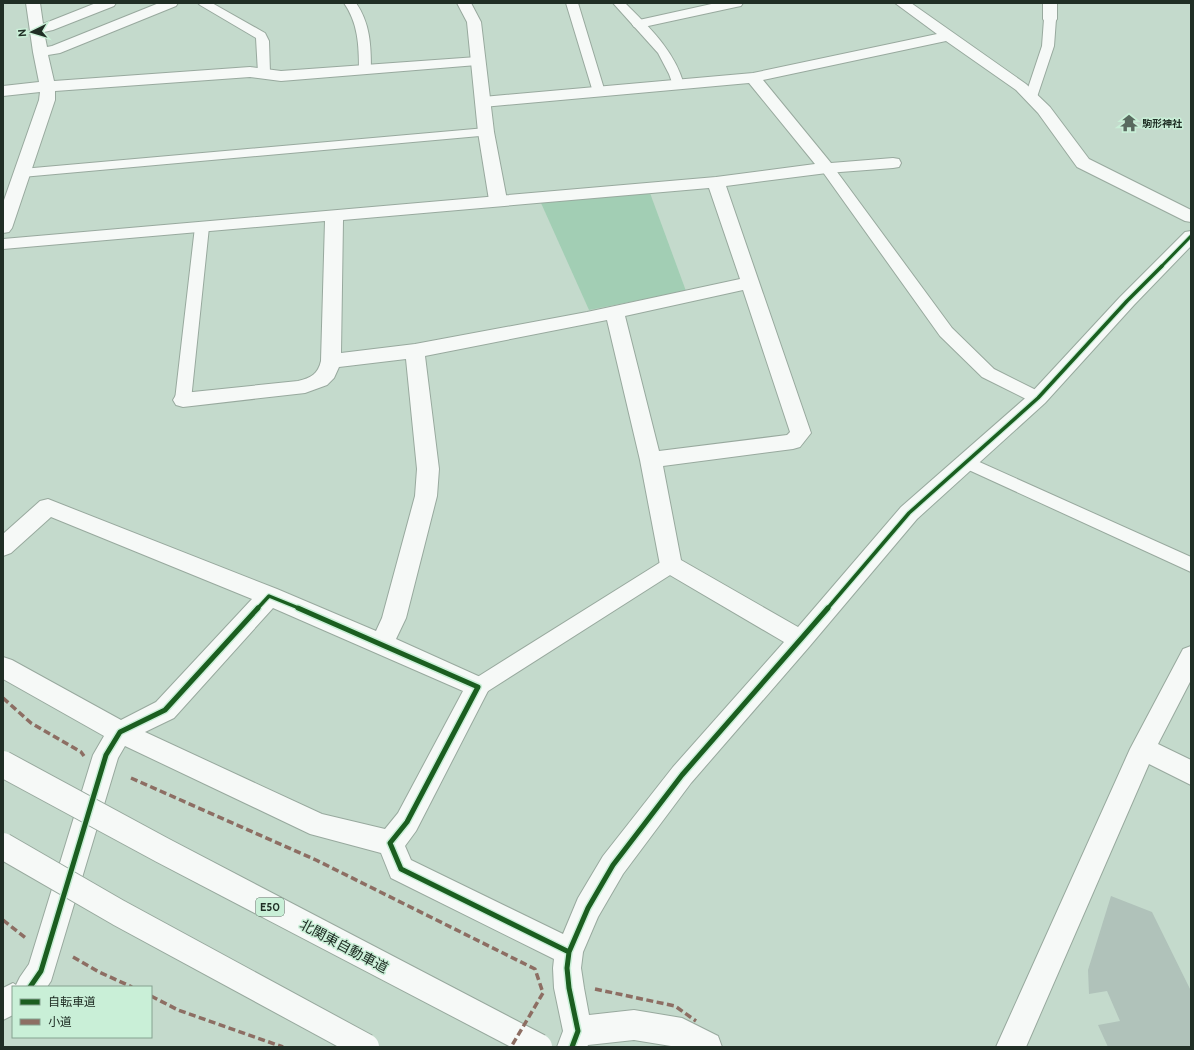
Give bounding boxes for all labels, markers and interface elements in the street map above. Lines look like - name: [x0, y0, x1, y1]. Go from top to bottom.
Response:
- north arrow: [12, 12, 52, 52]
- text: N: [15, 28, 29, 37]
- temple icon: 駒形神社: [1119, 113, 1139, 133]
- place label: 駒形神社: [1142, 117, 1183, 130]
- road number: E50: [256, 898, 284, 916]
- street label: 北関東自動車道: [297, 915, 391, 977]
- legend: [12, 986, 152, 1038]
- text: 自転車道: [48, 994, 96, 1009]
- text: 小道: [48, 1014, 72, 1029]

